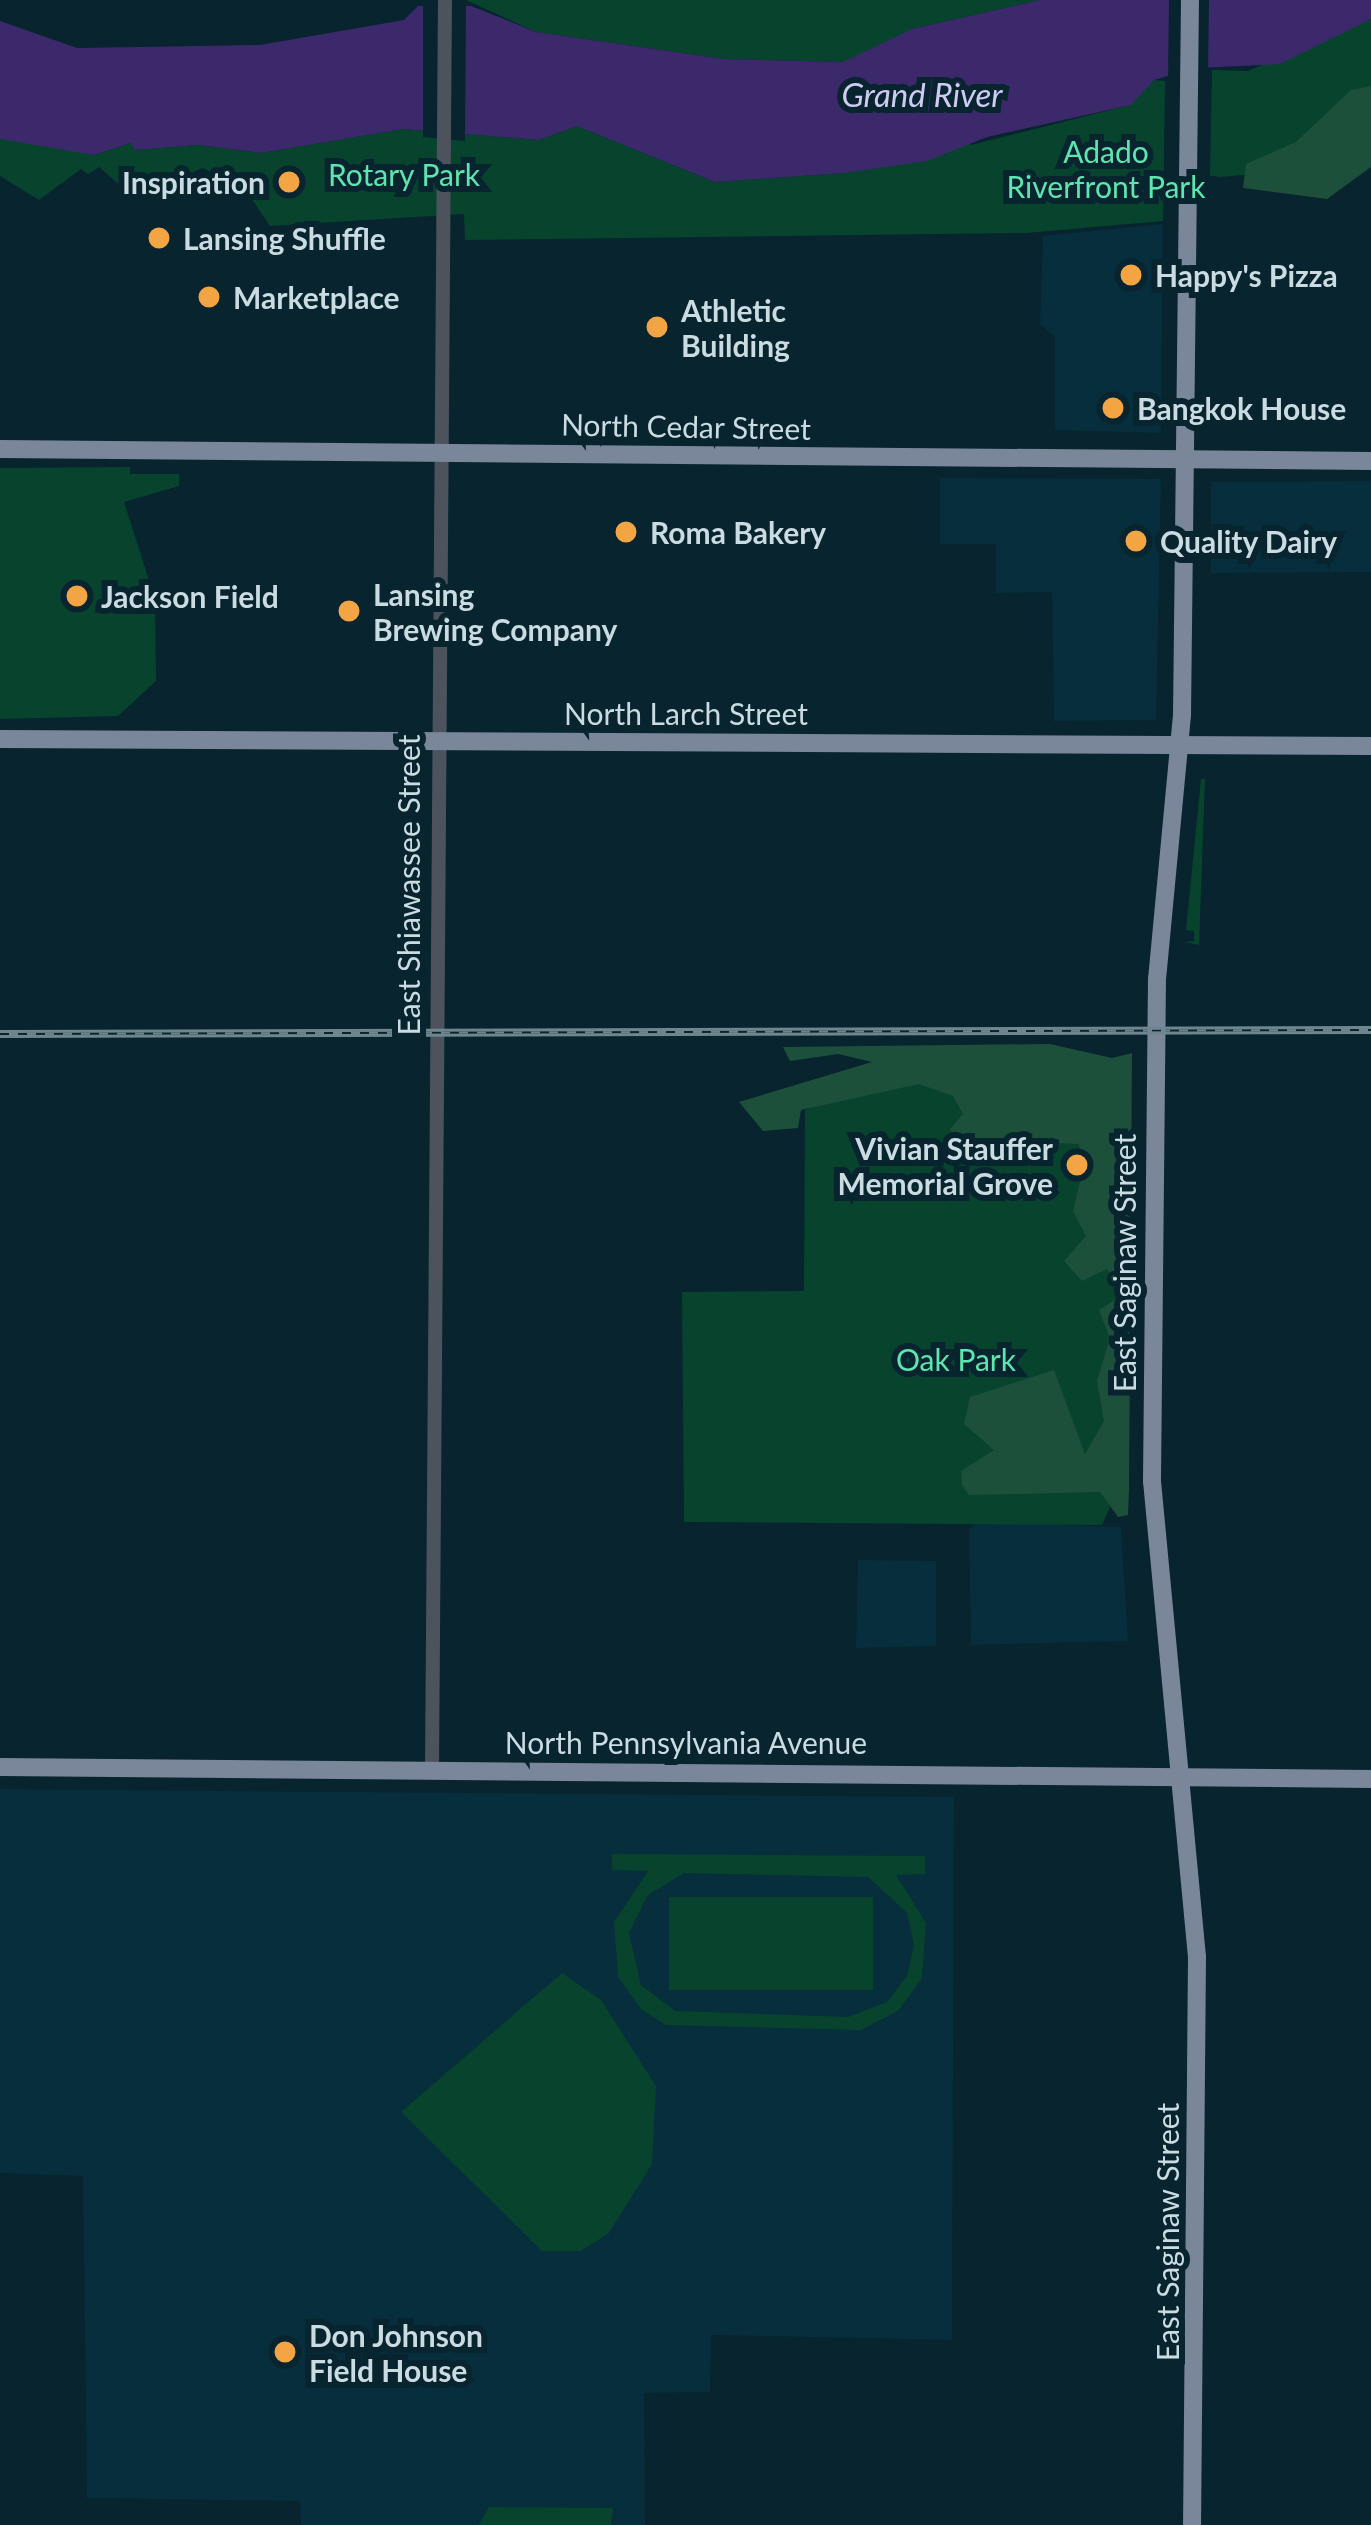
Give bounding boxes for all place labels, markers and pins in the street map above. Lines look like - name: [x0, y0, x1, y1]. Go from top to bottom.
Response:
- place label: Inspiration: [122, 164, 265, 200]
- marker: Inspiration: [276, 169, 302, 195]
- place label: Lansing Shuffle: [183, 220, 386, 256]
- marker: Lansing Shuffle: [146, 225, 172, 251]
- place label: Happy's Pizza: [1155, 257, 1338, 293]
- marker: Happy's Pizza: [1118, 262, 1144, 288]
- place label: Marketplace: [233, 279, 400, 315]
- marker: Marketplace: [196, 284, 222, 310]
- place label: Athletic Building: [681, 292, 790, 362]
- marker: Athletic Building: [644, 314, 670, 340]
- place label: Bangkok House: [1137, 390, 1346, 426]
- marker: Bangkok House: [1100, 395, 1126, 421]
- place label: Roma Bakery: [650, 514, 826, 550]
- marker: Roma Bakery: [613, 519, 639, 545]
- place label: Quality Dairy: [1160, 523, 1338, 559]
- marker: Quality Dairy: [1123, 528, 1149, 554]
- place label: Lansing Brewing Company: [373, 576, 617, 646]
- place label: Jackson Field: [101, 578, 279, 614]
- marker: Jackson Field: [64, 583, 90, 609]
- marker: Lansing Brewing Company: [336, 598, 362, 624]
- place label: Vivian Stauffer Memorial Grove: [838, 1130, 1053, 1200]
- marker: Vivian Stauffer Memorial Grove: [1064, 1152, 1090, 1178]
- place label: Don Johnson Field House: [309, 2317, 484, 2388]
- marker: Don Johnson Field House: [272, 2339, 298, 2365]

